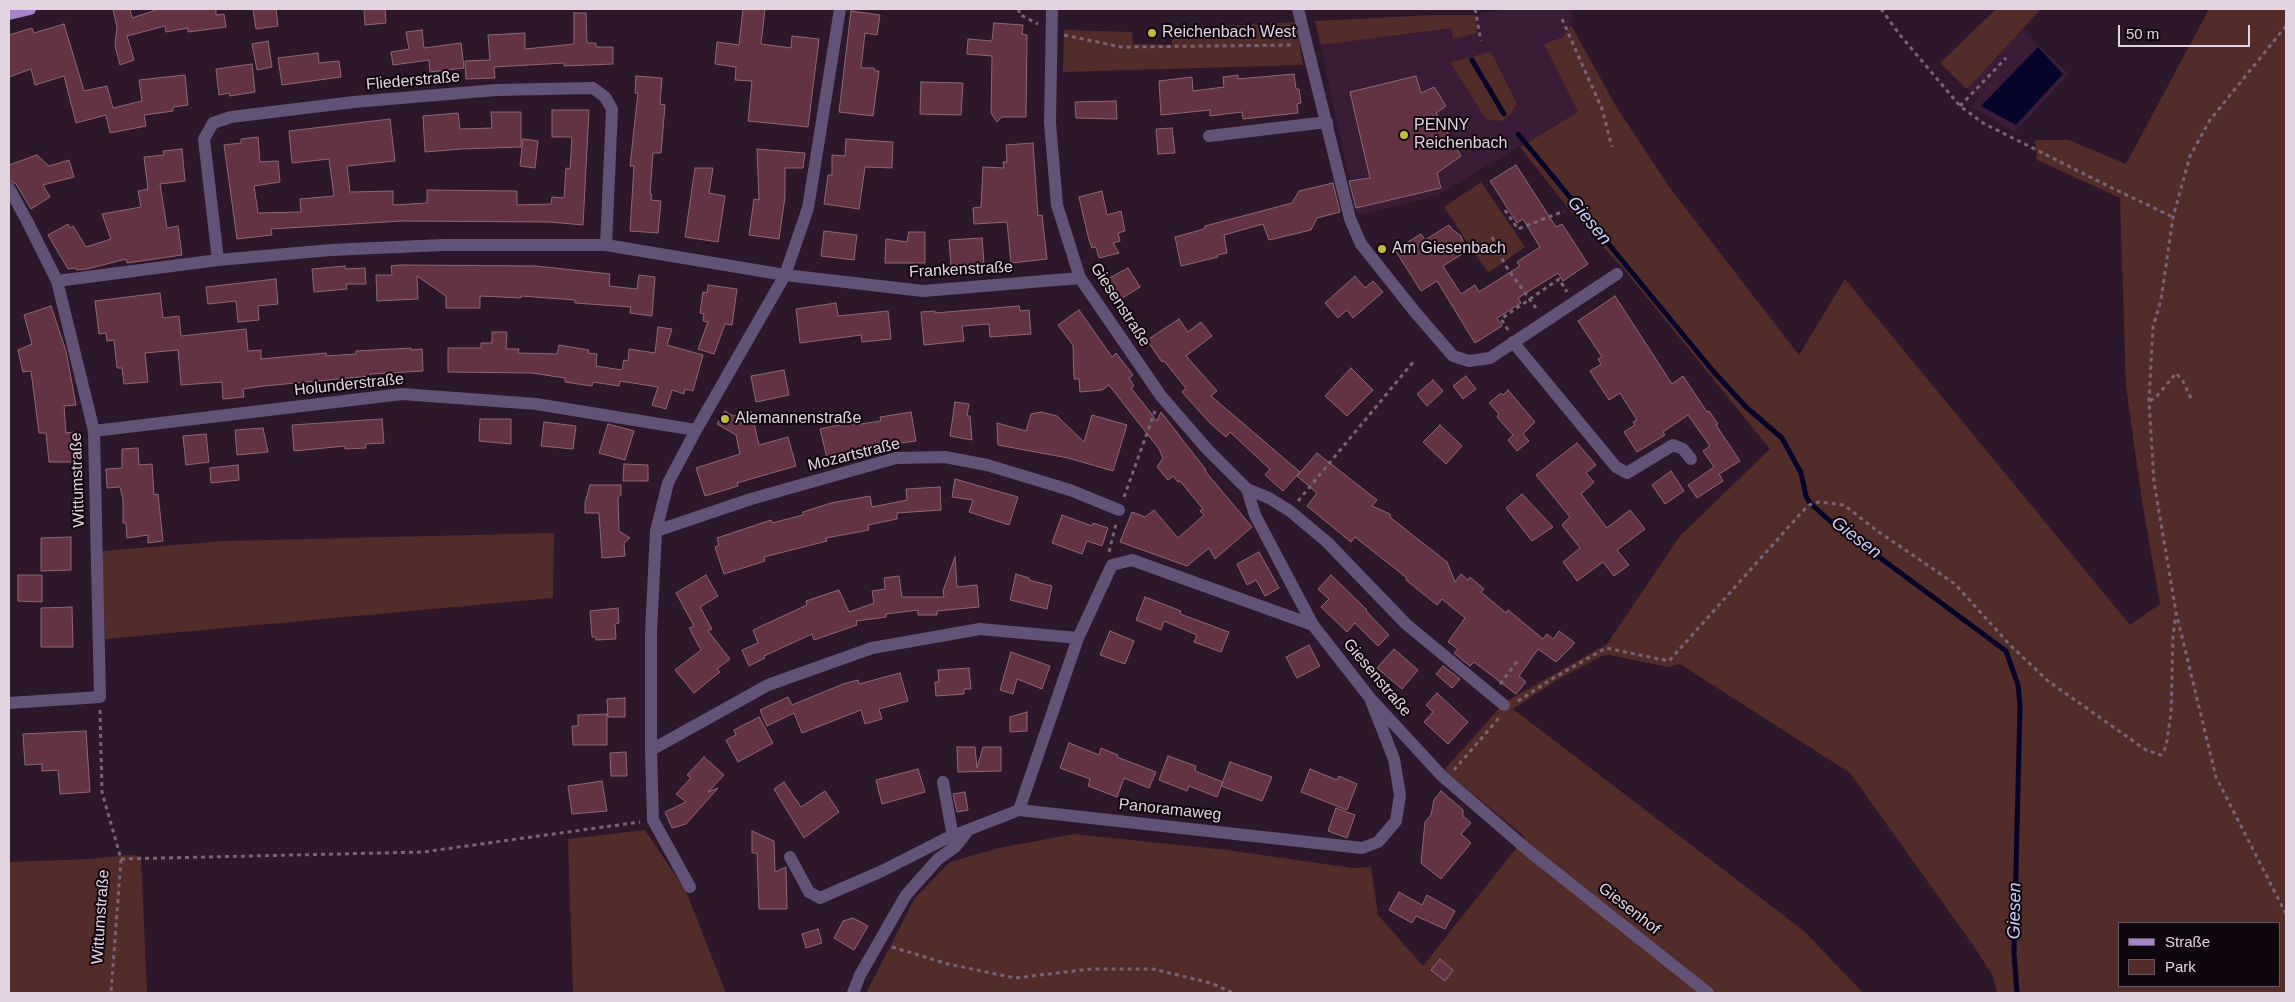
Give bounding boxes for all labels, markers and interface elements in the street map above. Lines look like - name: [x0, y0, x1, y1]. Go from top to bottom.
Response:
- scale bar: [2120, 15, 2252, 47]
- place label: Reichenbach West: [1162, 23, 1296, 43]
- text: 50 m: [2126, 25, 2159, 42]
- marker: Reichenbach West: [1146, 27, 1158, 39]
- street label: Fliederstraße: [365, 67, 461, 95]
- place label: PENNY Reichenbach: [1414, 116, 1507, 154]
- marker: PENNY Reichenbach: [1398, 129, 1410, 141]
- water label: Giesen: [1562, 192, 1616, 250]
- place label: Am Giesenbach: [1392, 239, 1506, 259]
- marker: Am Giesenbach: [1376, 243, 1388, 255]
- street label: Frankenstraße: [909, 258, 1013, 282]
- street label: Giesenstraße: [1086, 259, 1154, 351]
- street label: Holunderstraße: [293, 370, 405, 400]
- place label: Alemannenstraße: [735, 409, 861, 429]
- marker: Alemannenstraße: [719, 413, 731, 425]
- street label: Wittumstraße: [67, 432, 89, 528]
- street label: Mozartstraße: [806, 434, 902, 476]
- water label: Giesen: [1827, 512, 1885, 564]
- street label: Giesenstraße: [1339, 635, 1415, 721]
- street label: Panoramaweg: [1118, 795, 1222, 825]
- street label: Wittumstraße: [88, 869, 114, 965]
- street label: Giesenhof: [1594, 879, 1664, 939]
- water label: Giesen: [2004, 882, 2026, 940]
- legend: [2118, 922, 2280, 987]
- text: Straße: [2165, 933, 2210, 950]
- text: Park: [2165, 958, 2196, 975]

